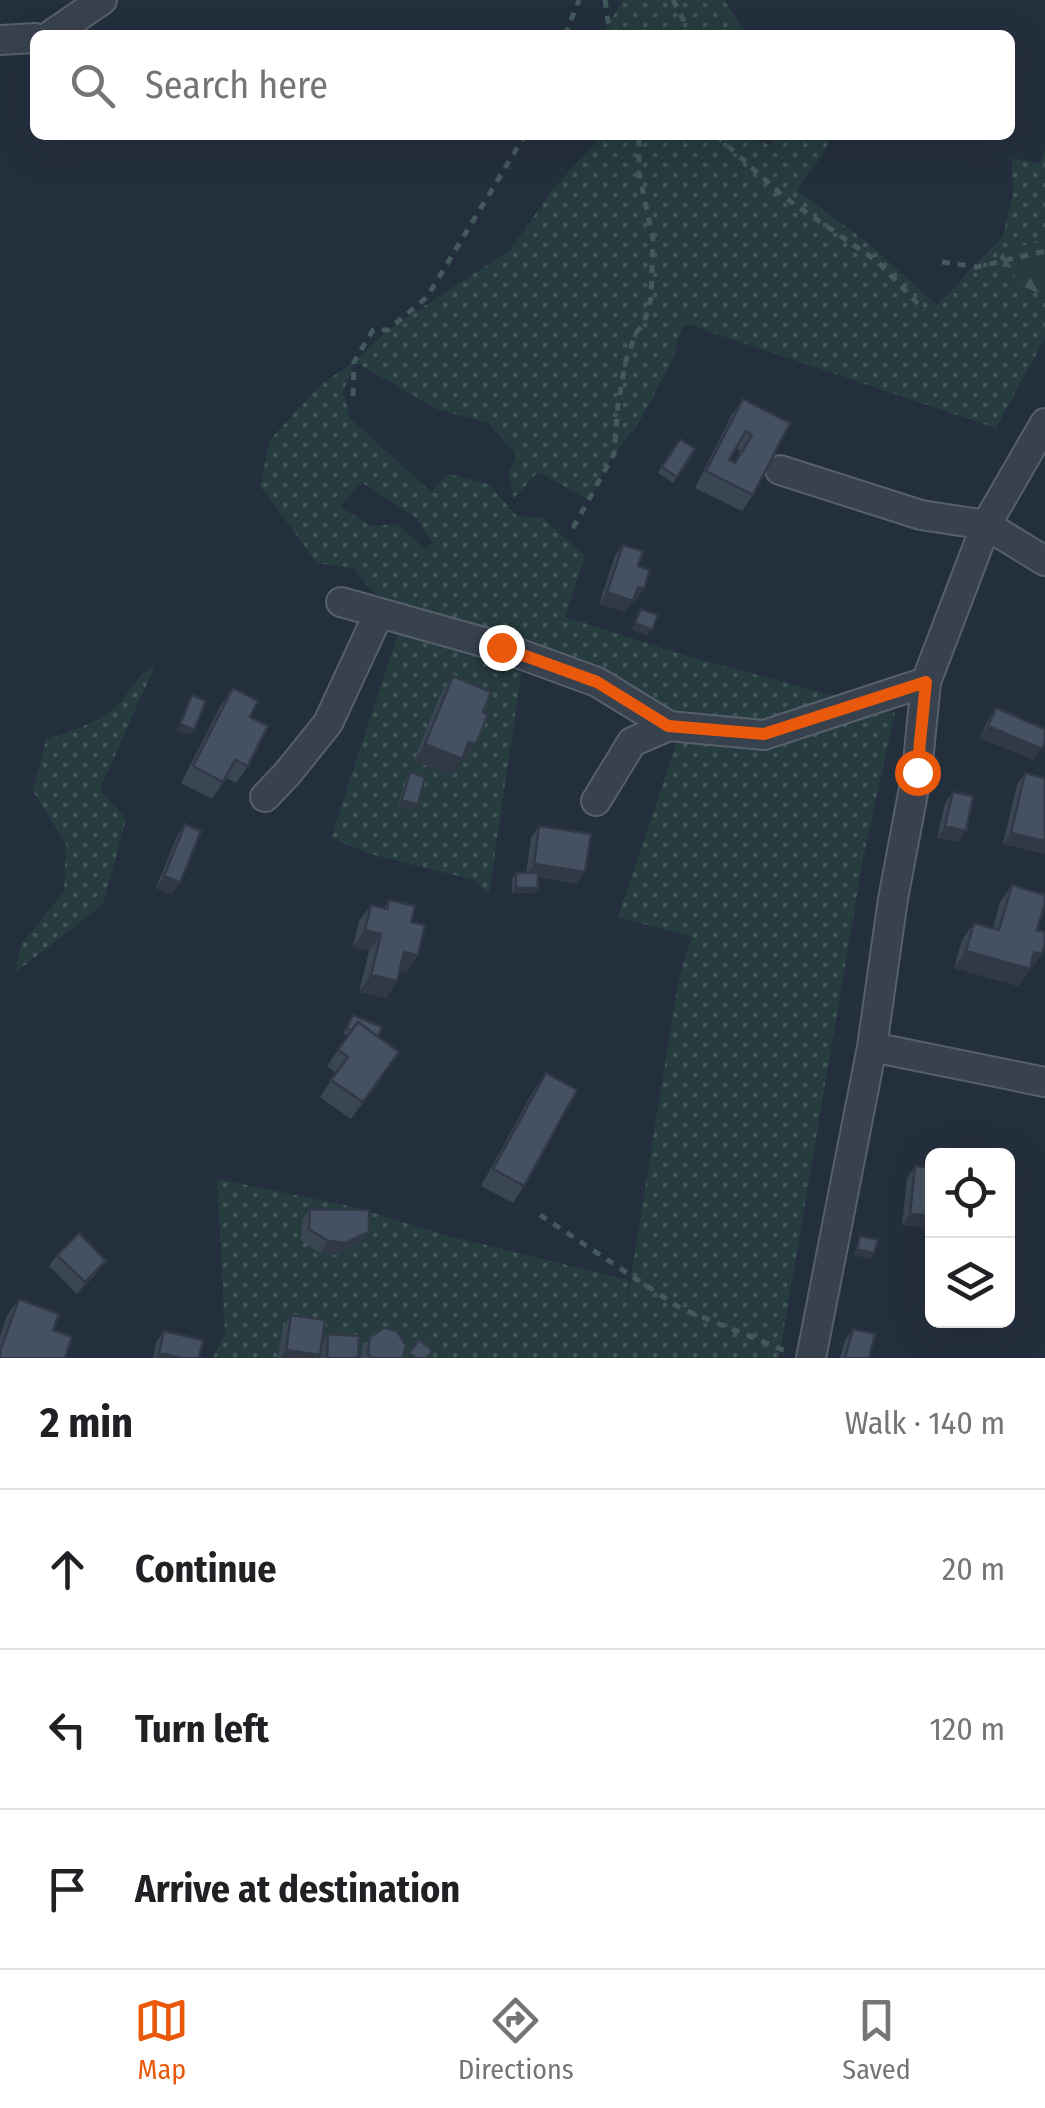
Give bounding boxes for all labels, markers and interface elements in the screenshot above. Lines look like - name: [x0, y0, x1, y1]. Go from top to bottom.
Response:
- search box: [30, 30, 1015, 140]
- icon: search: [65, 58, 120, 113]
- text: Search here: [145, 62, 328, 108]
- route end: [479, 625, 525, 671]
- route start: [895, 750, 941, 796]
- map controls: [925, 1148, 1015, 1328]
- button: locate: [925, 1148, 1015, 1238]
- button: layers: [925, 1238, 1015, 1328]
- text: 2 min: [40, 1398, 133, 1448]
- text: Walk · 140 m: [845, 1404, 1005, 1442]
- icon: ahead: [40, 1542, 95, 1597]
- text: Continue: [135, 1546, 276, 1592]
- text: 20 m: [942, 1550, 1005, 1588]
- icon: left: [40, 1702, 95, 1757]
- text: Turn left: [135, 1706, 269, 1752]
- text: 120 m: [930, 1710, 1005, 1748]
- icon: arrive: [40, 1862, 95, 1917]
- text: Arrive at destination: [135, 1866, 460, 1912]
- tab: Map: [134, 1993, 189, 2086]
- tab: Directions: [458, 1993, 574, 2086]
- tab: Saved: [842, 1993, 911, 2086]

